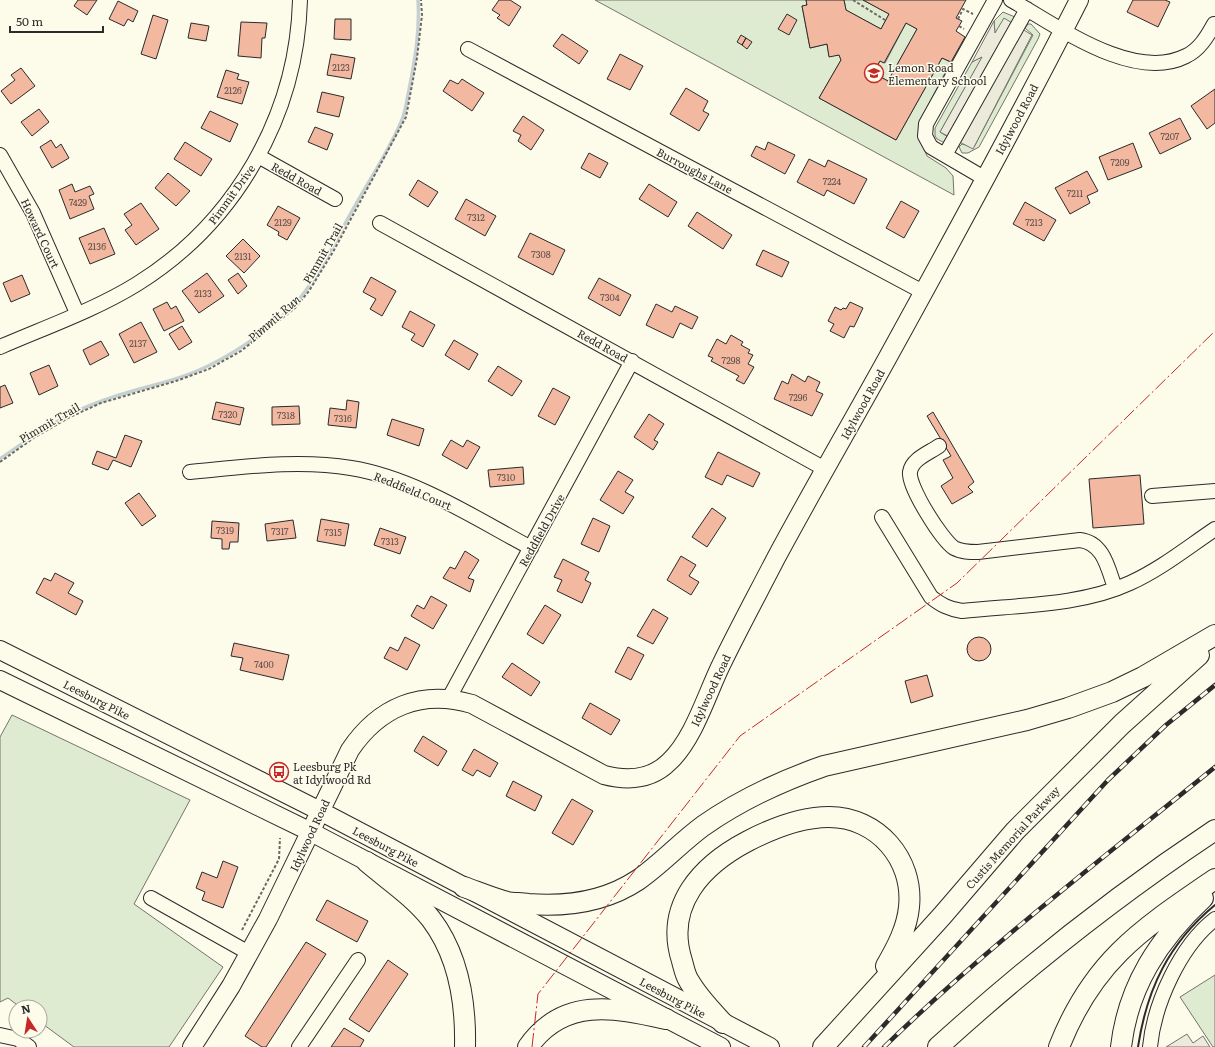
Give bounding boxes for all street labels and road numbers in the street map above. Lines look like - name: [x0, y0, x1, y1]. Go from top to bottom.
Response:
- street label: Idylwood Road: [991, 81, 1042, 157]
- street label: Burroughs Lane: [654, 143, 736, 197]
- street label: Redd Road: [269, 158, 325, 199]
- street label: Pimmit Drive: [204, 161, 258, 227]
- street label: Howard Court: [18, 195, 64, 271]
- street label: Pimmit Trail: [298, 219, 346, 286]
- street label: Redd Road: [575, 325, 631, 366]
- street label: Idylwood Road: [836, 366, 888, 442]
- street label: Pimmit Trail: [16, 398, 83, 446]
- street label: Reddfield Court: [372, 467, 455, 513]
- street label: Reddfield Drive: [514, 491, 568, 569]
- street label: Idylwood Road: [686, 651, 734, 729]
- street label: Leesburg Pike: [61, 675, 133, 723]
- street label: Custis Memorial Parkway: [961, 781, 1063, 892]
- street label: Idylwood Road: [285, 796, 333, 874]
- street label: Leesburg Pike: [350, 822, 422, 870]
- street label: Leesburg Pike: [637, 973, 709, 1021]

